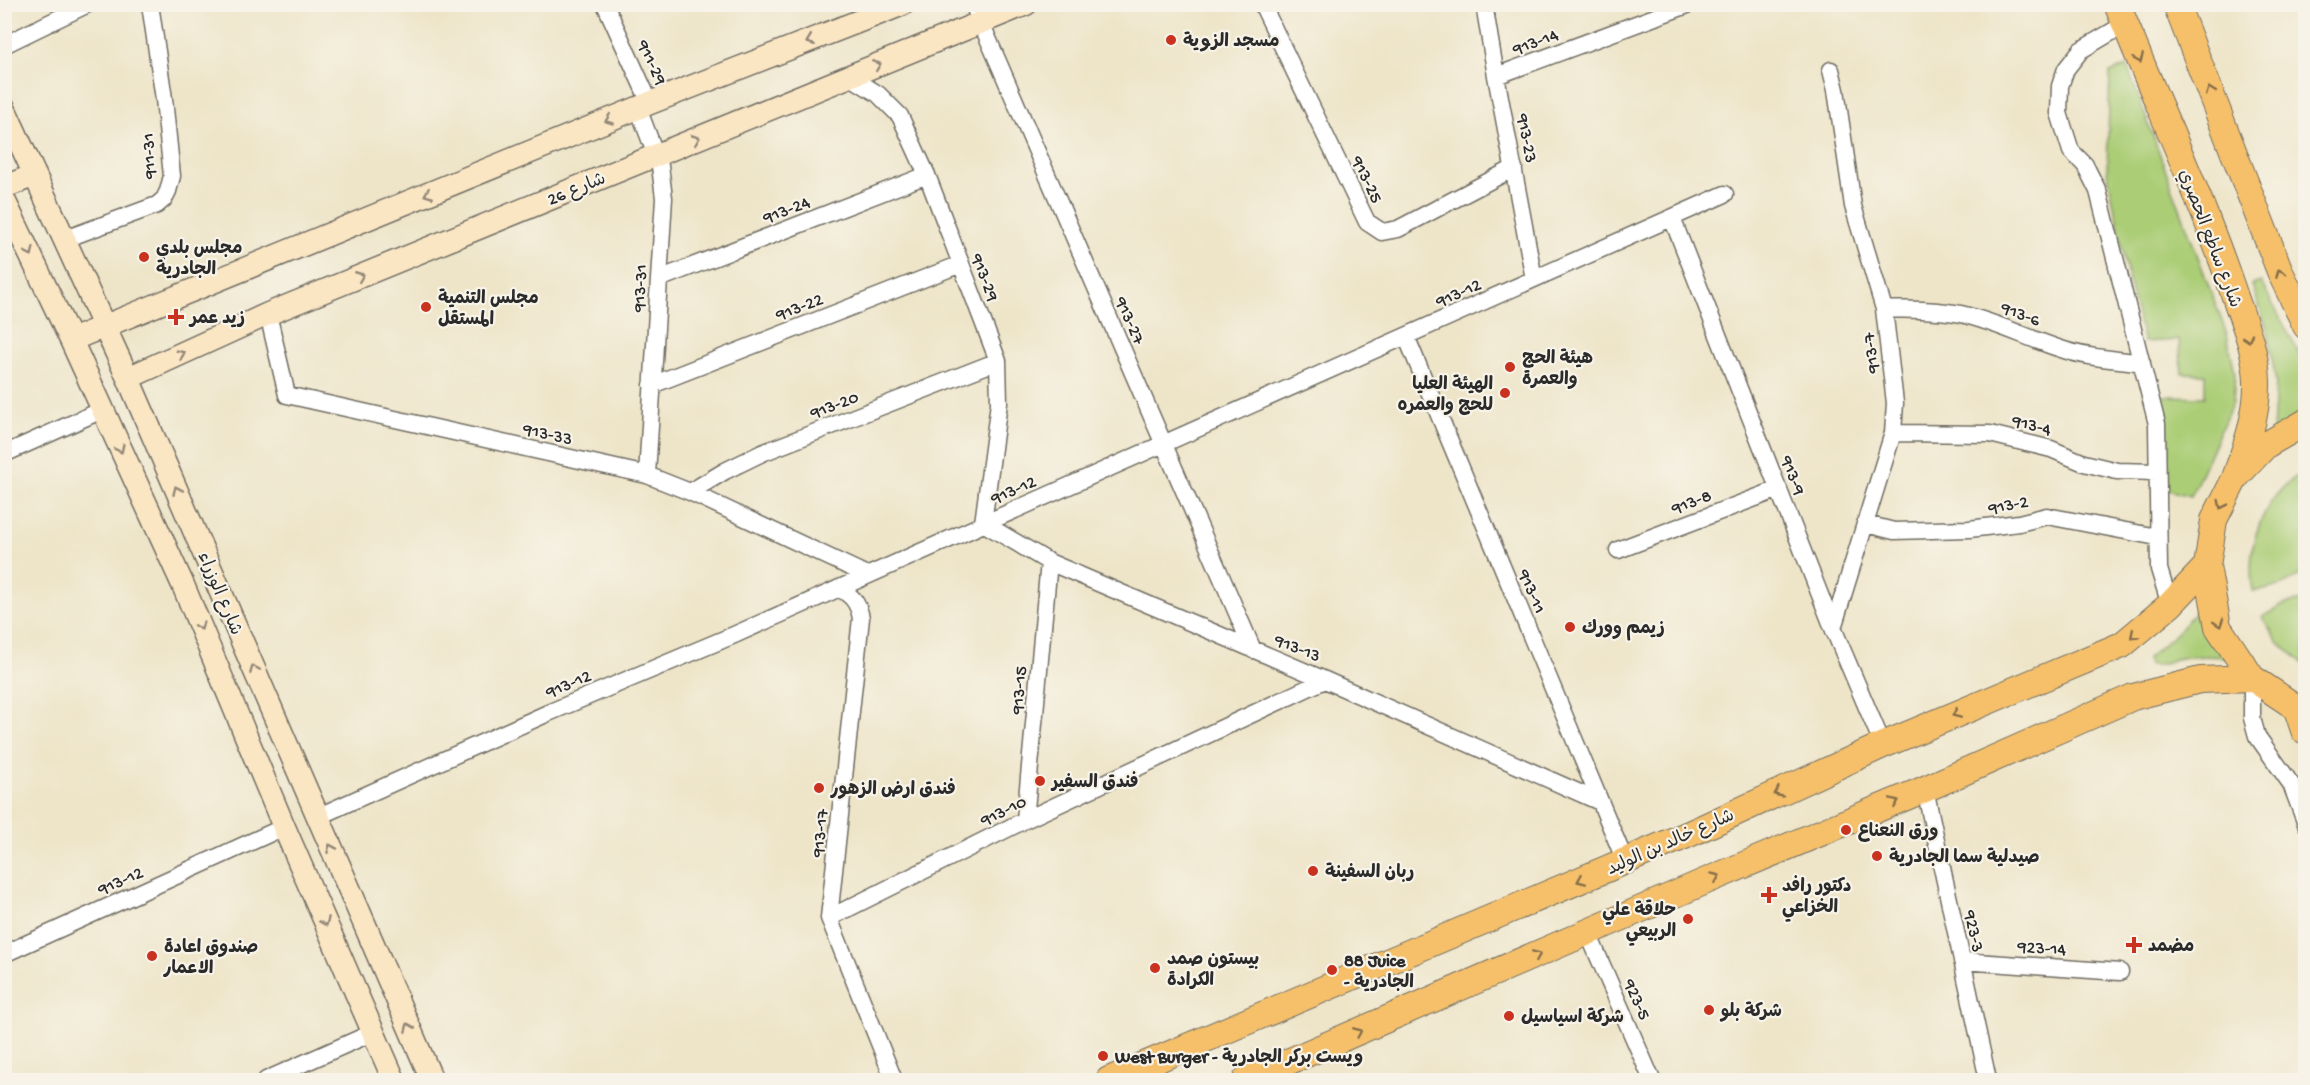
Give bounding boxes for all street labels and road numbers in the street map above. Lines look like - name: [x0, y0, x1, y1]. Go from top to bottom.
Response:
- street label: 913-14: [1509, 25, 1562, 62]
- street label: 911-29: [631, 36, 670, 89]
- street label: 913-23: [1510, 111, 1541, 165]
- street label: 911-31: [139, 132, 162, 180]
- street label: 913-25: [1345, 152, 1386, 207]
- street label: شارع ساطع الحصري: [2173, 167, 2245, 311]
- street label: شارع 26: [545, 169, 609, 212]
- street label: 913-24: [760, 193, 814, 230]
- street label: 913-29: [965, 250, 1002, 305]
- street label: 913-31: [630, 264, 653, 314]
- street label: 913-12: [1432, 275, 1485, 314]
- street label: 913-22: [772, 290, 827, 327]
- street label: 913-27: [1109, 293, 1149, 348]
- street label: 913-6: [1997, 298, 2044, 333]
- street label: 913-7: [1860, 331, 1886, 375]
- street label: 913-20: [807, 388, 862, 426]
- street label: 913-4: [2008, 411, 2054, 442]
- street label: 913-33: [520, 419, 574, 451]
- street label: 913-9: [1774, 452, 1809, 498]
- street label: 913-12: [987, 472, 1040, 511]
- street label: 913-8: [1668, 486, 1715, 521]
- street label: 913-2: [1986, 492, 2030, 521]
- street label: شارع الوزراء: [192, 549, 246, 639]
- street label: 913-11: [1512, 566, 1549, 617]
- street label: 913-13: [1270, 630, 1323, 668]
- street label: 913-15: [1008, 665, 1033, 716]
- street label: 913-12: [542, 666, 595, 705]
- street label: 913-10: [977, 792, 1031, 833]
- street label: شارع خالد بن الوليد: [1604, 806, 1738, 881]
- street label: 913-17: [808, 808, 834, 859]
- street label: 913-12: [94, 863, 147, 902]
- street label: 923-3: [1958, 908, 1987, 954]
- street label: 923-14: [2016, 937, 2067, 962]
- street label: 923-5: [1617, 976, 1654, 1024]

